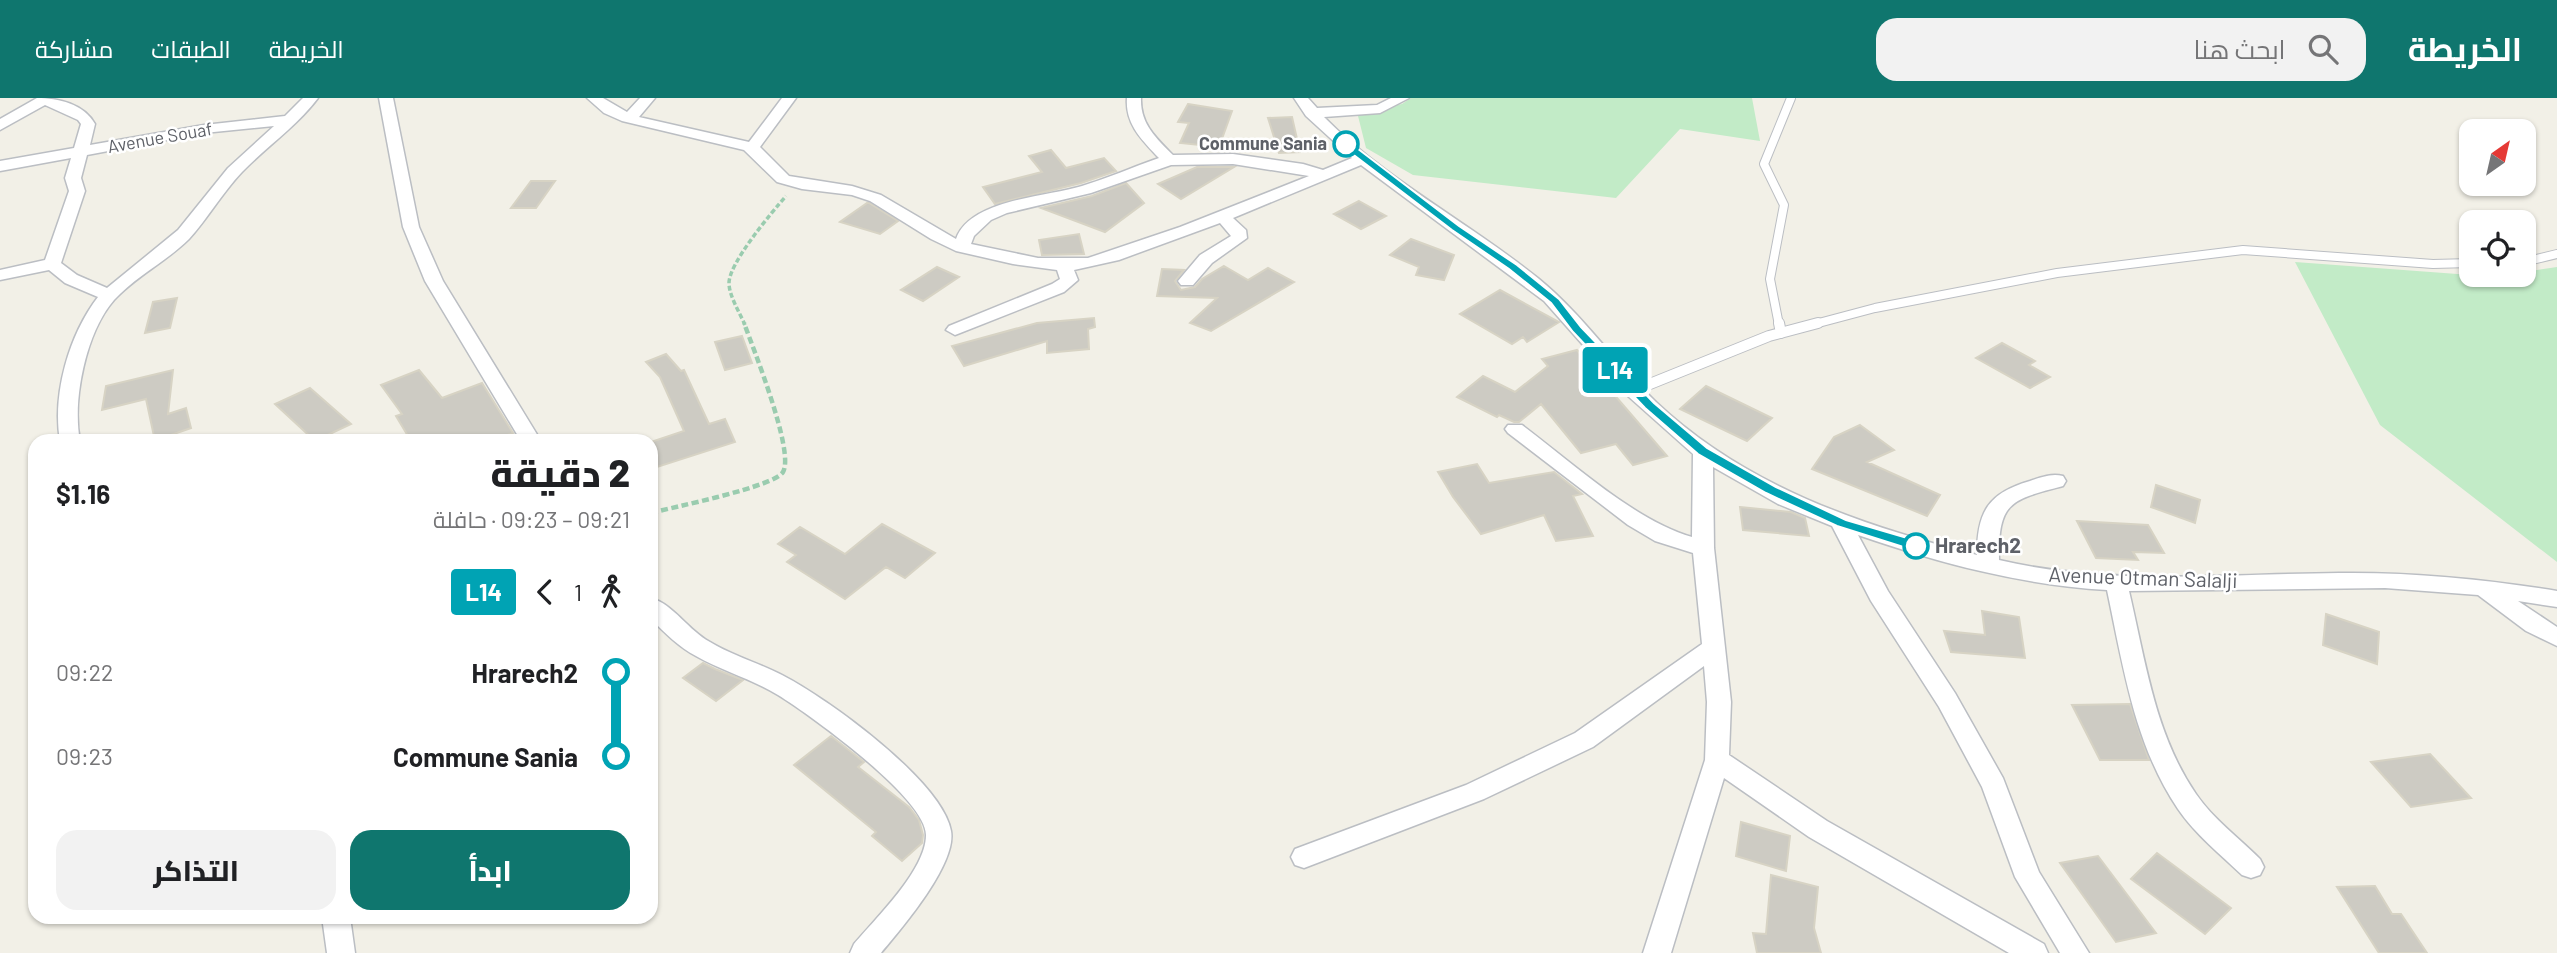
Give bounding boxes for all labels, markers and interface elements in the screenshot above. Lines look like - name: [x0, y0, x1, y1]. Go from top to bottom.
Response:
- search box: [1876, 18, 2366, 81]
- text: الخريطة: [2408, 28, 2522, 68]
- icon: search: [2304, 30, 2342, 68]
- text: ابحث هنا: [2194, 33, 2286, 64]
- text: مشاركة: [35, 34, 113, 63]
- text: الطبقات: [151, 34, 231, 63]
- text: الخريطة: [269, 34, 344, 63]
- street label: Avenue Souaf: [106, 117, 214, 157]
- north arrow: [2459, 119, 2536, 196]
- map controls: [2459, 119, 2536, 287]
- marker: Commune Sania: [1333, 131, 1359, 157]
- place label: Commune Sania: [1199, 132, 1327, 154]
- button: locate: [2459, 210, 2536, 287]
- line badge: L14: [1575, 347, 1655, 393]
- text: L14: [1597, 355, 1633, 384]
- text: 2 دقيقة: [490, 449, 630, 495]
- text: $1.16: [56, 478, 110, 509]
- text: 09:21 – 09:23 · حافلة: [433, 505, 630, 533]
- place label: Hrarech2: [1935, 532, 2021, 557]
- marker: Hrarech2: [1903, 533, 1929, 559]
- street label: Avenue Otman Salalji: [2048, 561, 2238, 592]
- icon: back: [526, 573, 564, 611]
- icon: walk: [592, 573, 630, 611]
- text: L14: [465, 577, 502, 606]
- text: 1: [574, 578, 582, 606]
- text: Hrarech2: [472, 657, 578, 688]
- text: 09:22: [56, 658, 113, 686]
- text: Commune Sania: [393, 741, 578, 772]
- text: 09:23: [56, 742, 113, 770]
- button: التذاكر: [56, 830, 336, 910]
- button: ابدأ: [350, 830, 630, 910]

